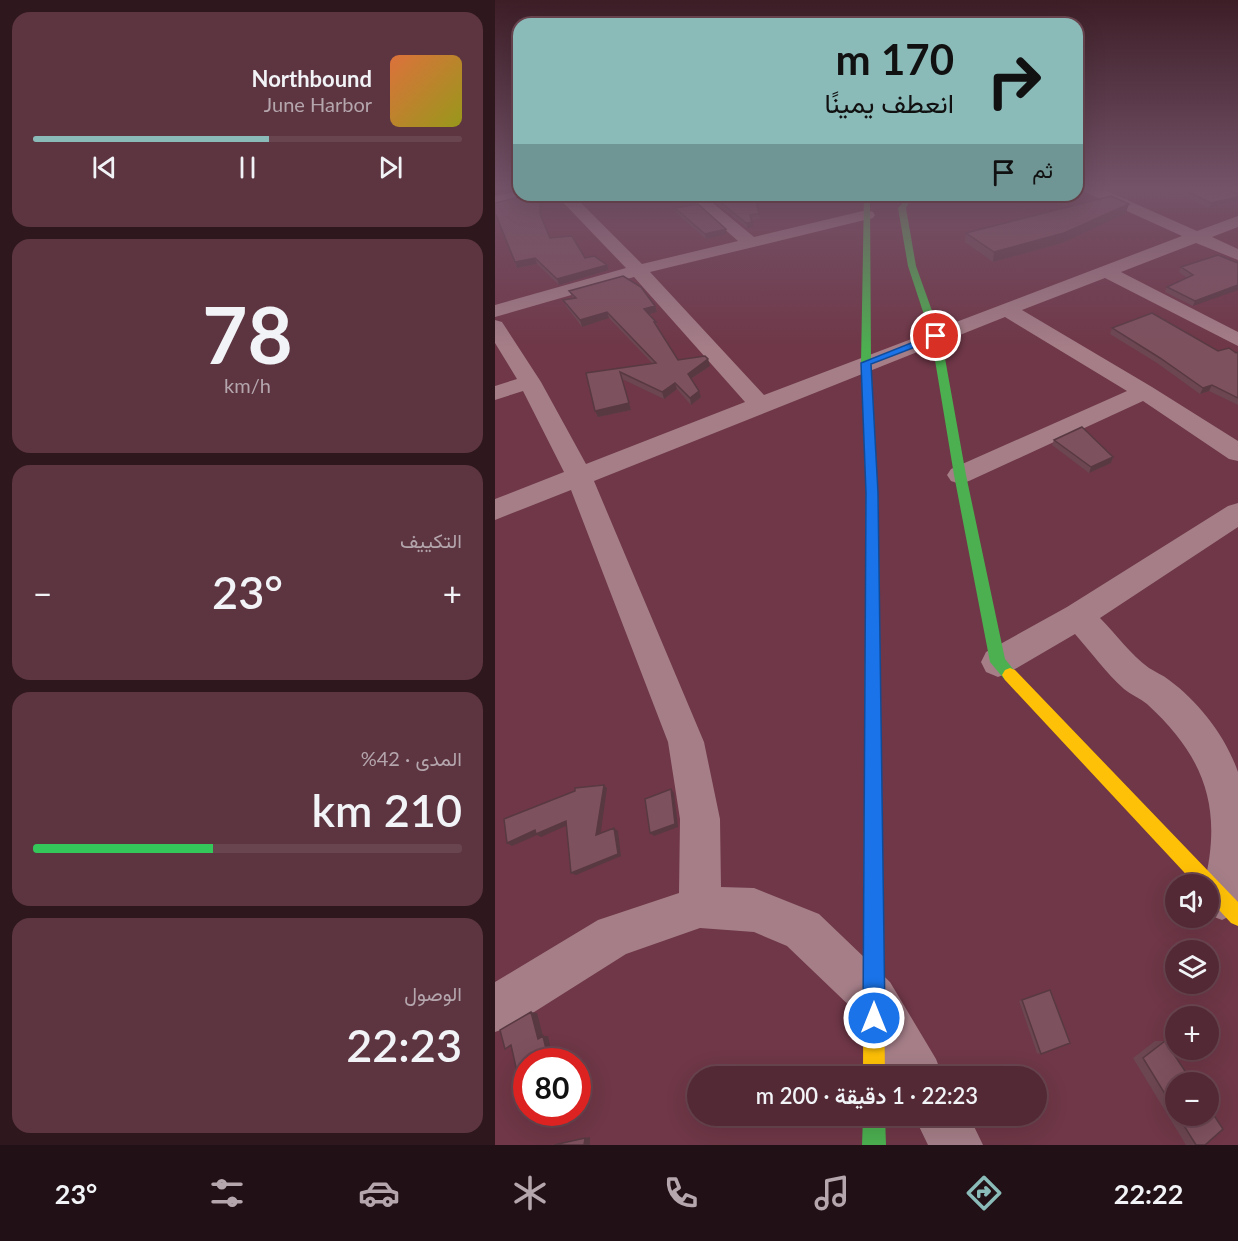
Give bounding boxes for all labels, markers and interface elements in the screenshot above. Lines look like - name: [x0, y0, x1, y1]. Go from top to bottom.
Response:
- text: 170 m: [836, 34, 954, 84]
- icon: right: [975, 42, 1053, 120]
- text: Northbound: [252, 65, 372, 92]
- text: انعطف يمينًا: [825, 86, 954, 119]
- text: June Harbor: [264, 92, 372, 116]
- icon: previous: [88, 151, 121, 184]
- icon: pause: [231, 151, 264, 184]
- icon: next: [374, 151, 407, 184]
- icon: arrive: [987, 156, 1020, 189]
- text: ثم: [1032, 156, 1053, 183]
- text: 78: [202, 287, 293, 381]
- pin: [910, 310, 961, 361]
- icon: arrive: [919, 319, 952, 352]
- text: km/h: [224, 373, 271, 397]
- text: التكييف: [400, 528, 462, 552]
- text: 23°: [212, 565, 283, 619]
- text: −: [33, 573, 52, 613]
- text: +: [443, 573, 462, 613]
- text: المدى · 42%: [361, 746, 462, 770]
- text: 210 km: [312, 783, 462, 837]
- map controls: [1165, 874, 1219, 1126]
- button: sound: [1165, 874, 1219, 928]
- button: layers: [1165, 940, 1219, 994]
- text: الوصول: [404, 981, 462, 1005]
- position arrow: [842, 986, 906, 1050]
- button: +: [1165, 1006, 1219, 1060]
- text: 22:23: [346, 1018, 462, 1072]
- speed limit sign: 80: [513, 1048, 591, 1126]
- button: −: [1165, 1072, 1219, 1126]
- text: 22:23 · 1 دقيقة · 200 m: [756, 1082, 978, 1109]
- icon: filters: [206, 1172, 248, 1214]
- icon: car: [358, 1172, 400, 1214]
- icon: climate: [509, 1172, 551, 1214]
- icon: phone: [660, 1172, 702, 1214]
- icon: music: [811, 1172, 853, 1214]
- icon: directions: [963, 1172, 1005, 1214]
- text: 23°: [55, 1177, 97, 1210]
- text: 22:22: [1114, 1177, 1183, 1210]

